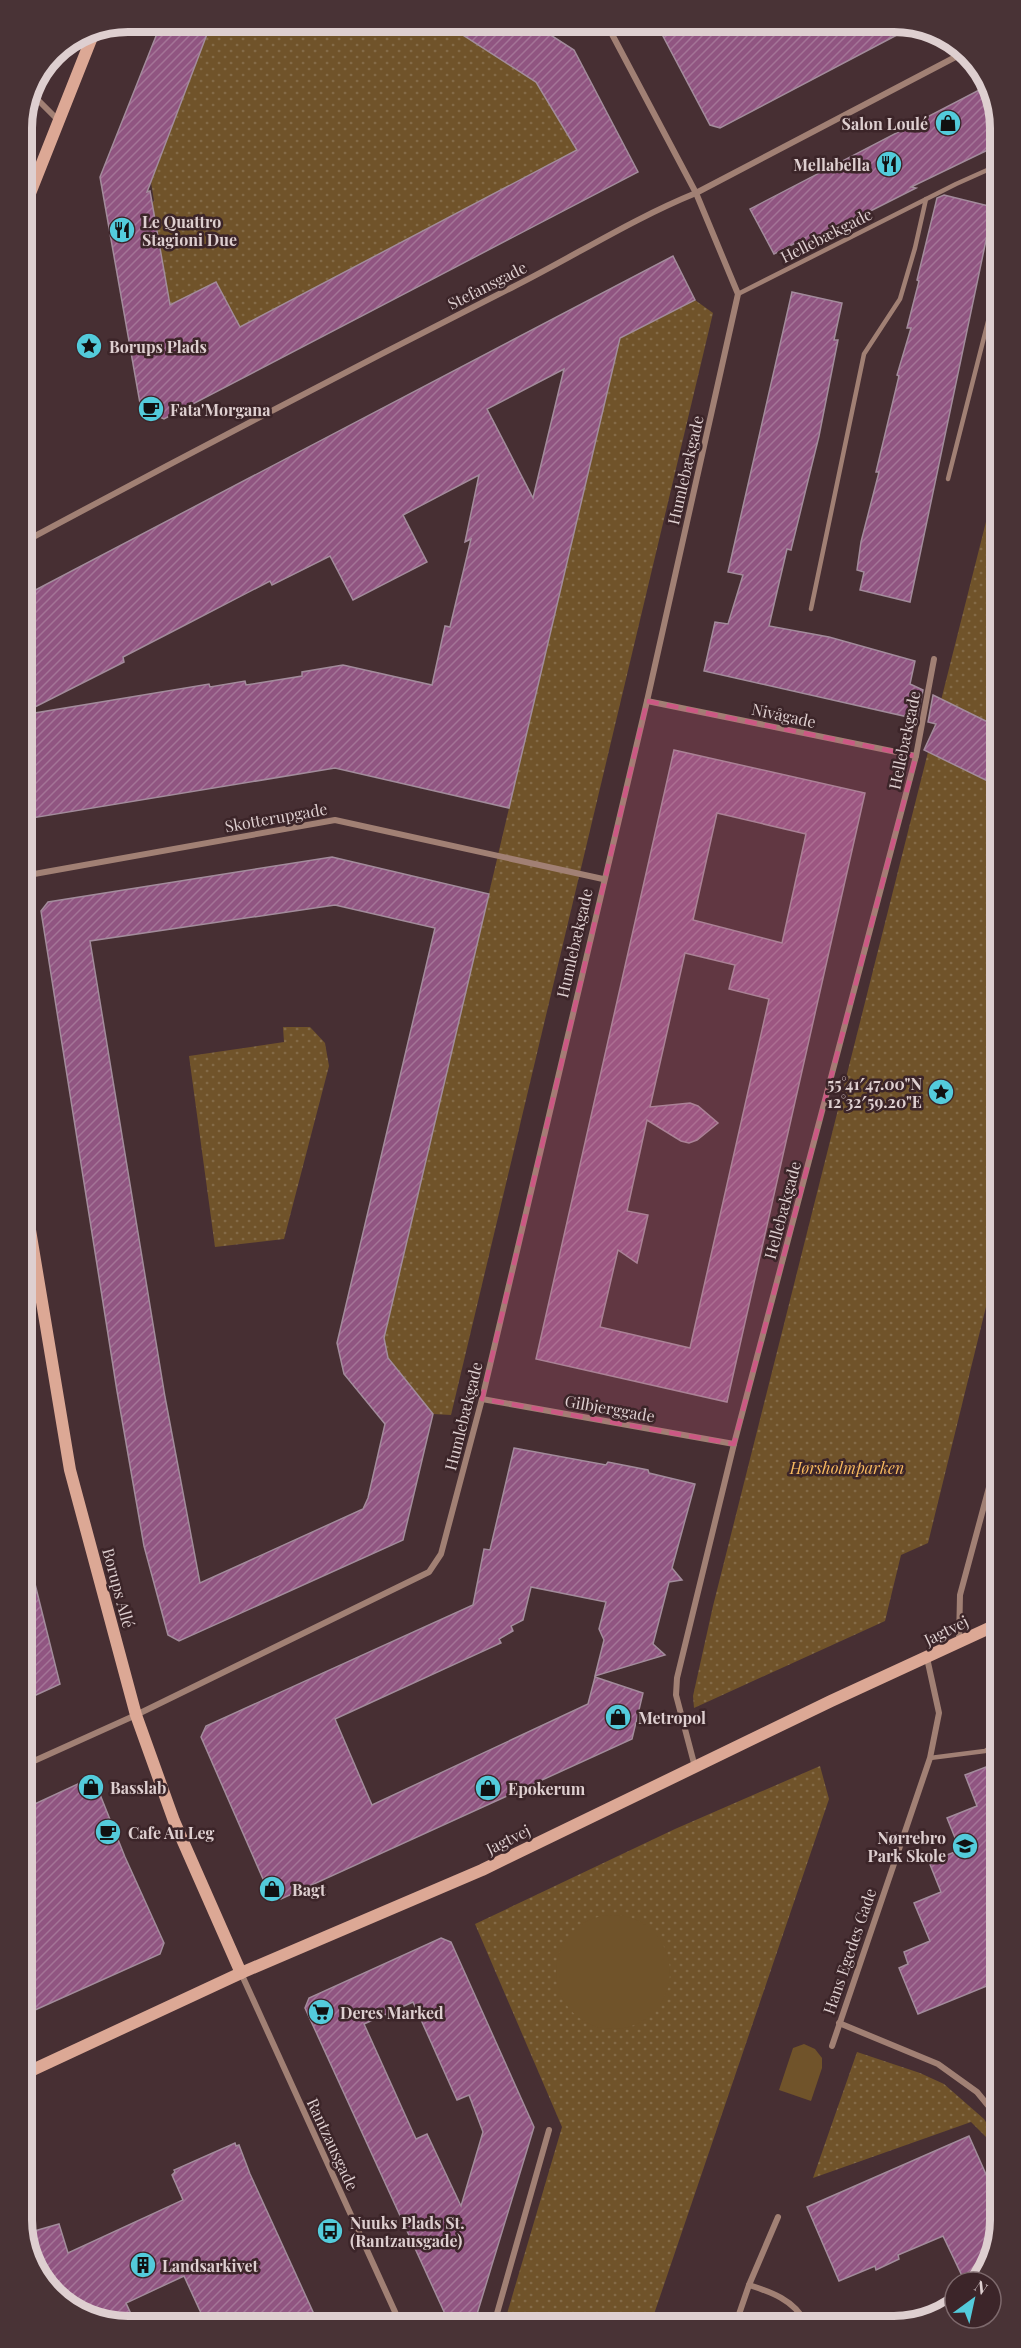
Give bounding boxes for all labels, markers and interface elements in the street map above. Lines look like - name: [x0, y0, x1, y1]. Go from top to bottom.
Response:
- shop icon: Salon Loulé: [933, 108, 963, 138]
- place label: Salon Loulé: [842, 113, 928, 134]
- restaurant icon: Mellabella: [874, 149, 904, 179]
- place label: Mellabella: [793, 154, 871, 175]
- street label: Hellebækgade: [777, 203, 875, 267]
- place label: Le Quattro Stagioni Due: [142, 211, 237, 250]
- restaurant icon: Le Quattro Stagioni Due: [107, 215, 137, 245]
- street label: Stefansgade: [444, 256, 530, 314]
- place icon: Borups Plads: [74, 331, 104, 361]
- place label: Borups Plads: [109, 336, 207, 357]
- cafe icon: Fata'Morgana: [136, 394, 166, 424]
- place label: Fata'Morgana: [170, 399, 271, 420]
- street label: Humlebækgade: [662, 413, 708, 527]
- street label: Hellebækgade: [883, 689, 925, 791]
- street label: Nivågade: [750, 698, 818, 732]
- street label: Skotterupgade: [223, 798, 329, 836]
- street label: Humlebækgade: [551, 886, 597, 1000]
- place label: 55°41′47.00"N 12°32′59.20"E: [827, 1073, 922, 1112]
- place icon: 55°41′47.00"N 12°32′59.20"E: [926, 1077, 956, 1107]
- street label: Hellebækgade: [759, 1159, 805, 1261]
- street label: Humlebækgade: [439, 1359, 487, 1473]
- street label: Gilbjerggade: [563, 1390, 657, 1426]
- park label: Hørsholmparken: [789, 1457, 904, 1478]
- street label: Borups Allé: [98, 1546, 140, 1630]
- street label: Jagtvej: [919, 1610, 972, 1650]
- shop icon: Metropol: [603, 1702, 633, 1732]
- place label: Metropol: [638, 1707, 706, 1728]
- shop icon: Basslab: [76, 1772, 106, 1802]
- shop icon: Epokerum: [473, 1773, 503, 1803]
- place label: Basslab: [110, 1777, 166, 1798]
- place label: Epokerum: [508, 1778, 586, 1799]
- cafe icon: Cafe Au Leg: [93, 1817, 123, 1847]
- street label: Jagtvej: [481, 1819, 534, 1859]
- place label: Cafe Au Leg: [128, 1822, 215, 1843]
- place label: Nørrebro Park Skole: [868, 1827, 946, 1866]
- school or university icon: Nørrebro Park Skole: [950, 1831, 980, 1861]
- shop icon: Bagt: [257, 1874, 287, 1904]
- place label: Bagt: [292, 1879, 326, 1900]
- street label: Hans Egedes Gade: [818, 1885, 880, 2017]
- supermarket icon: Deres Marked: [306, 1997, 336, 2027]
- place label: Deres Marked: [340, 2002, 444, 2023]
- street label: Rantzausgade: [303, 2095, 363, 2193]
- place label: Nuuks Plads St. (Rantzausgade): [350, 2212, 465, 2251]
- bus stop icon: Nuuks Plads St. (Rantzausgade): [315, 2216, 345, 2246]
- building icon: Landsarkivet: [128, 2250, 158, 2280]
- place label: Landsarkivet: [162, 2255, 258, 2276]
- north arrow: [943, 2270, 1003, 2330]
- text: N: [971, 2275, 992, 2299]

